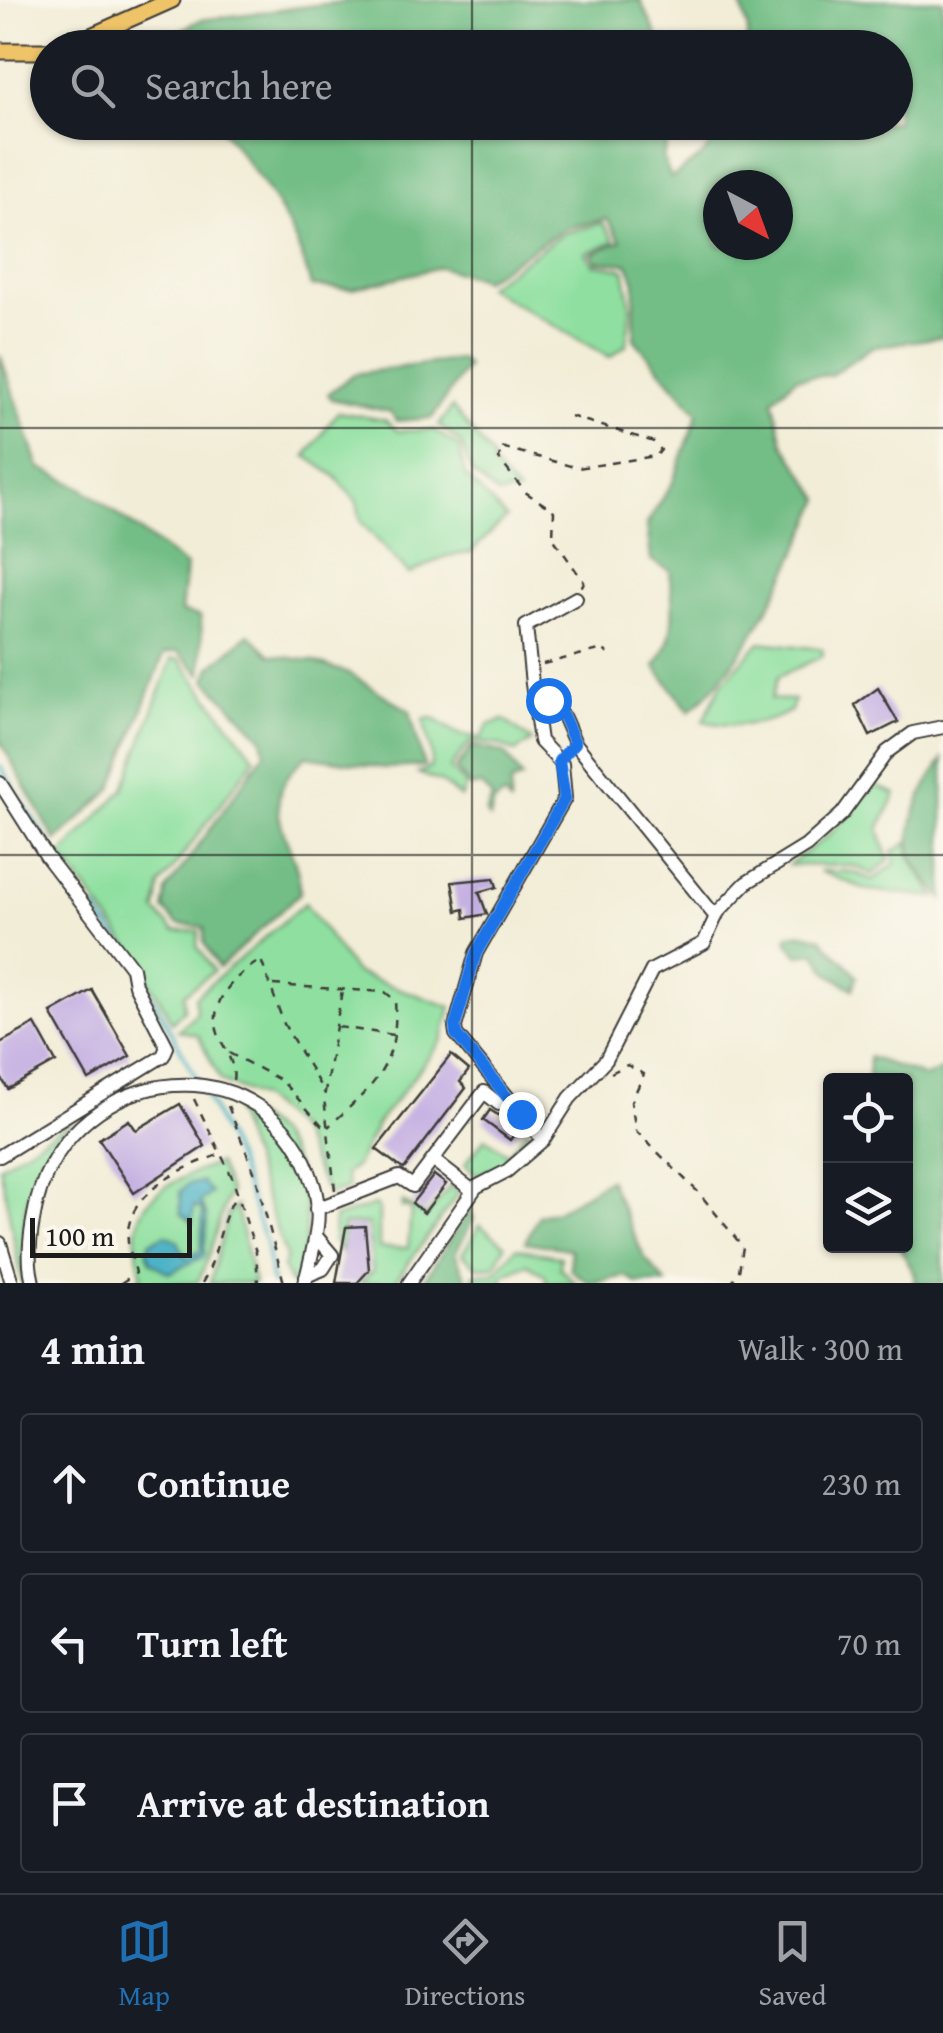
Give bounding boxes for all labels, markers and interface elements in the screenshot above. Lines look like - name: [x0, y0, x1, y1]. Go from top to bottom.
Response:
- search box: [30, 30, 913, 140]
- text: Search here: [145, 57, 333, 113]
- icon: search: [65, 58, 120, 113]
- north arrow: [703, 170, 793, 260]
- route start: [526, 678, 572, 724]
- map controls: [823, 1073, 913, 1253]
- button: locate: [823, 1073, 913, 1163]
- route end: [499, 1092, 545, 1138]
- button: layers: [823, 1163, 913, 1253]
- scale bar: [30, 1213, 192, 1258]
- text: 100 m: [45, 1215, 114, 1256]
- text: 4 min: [40, 1318, 145, 1379]
- text: Walk · 300 m: [738, 1325, 903, 1372]
- text: Continue: [137, 1455, 290, 1511]
- icon: ahead: [42, 1456, 97, 1511]
- text: 230 m: [822, 1460, 901, 1507]
- text: Turn left: [137, 1615, 288, 1671]
- icon: left: [42, 1616, 97, 1671]
- text: 70 m: [837, 1620, 901, 1667]
- text: Arrive at destination: [137, 1775, 490, 1831]
- icon: arrive: [42, 1776, 97, 1831]
- tab: Map: [117, 1914, 172, 2015]
- tab: Directions: [405, 1914, 525, 2015]
- tab: Saved: [759, 1914, 826, 2015]

